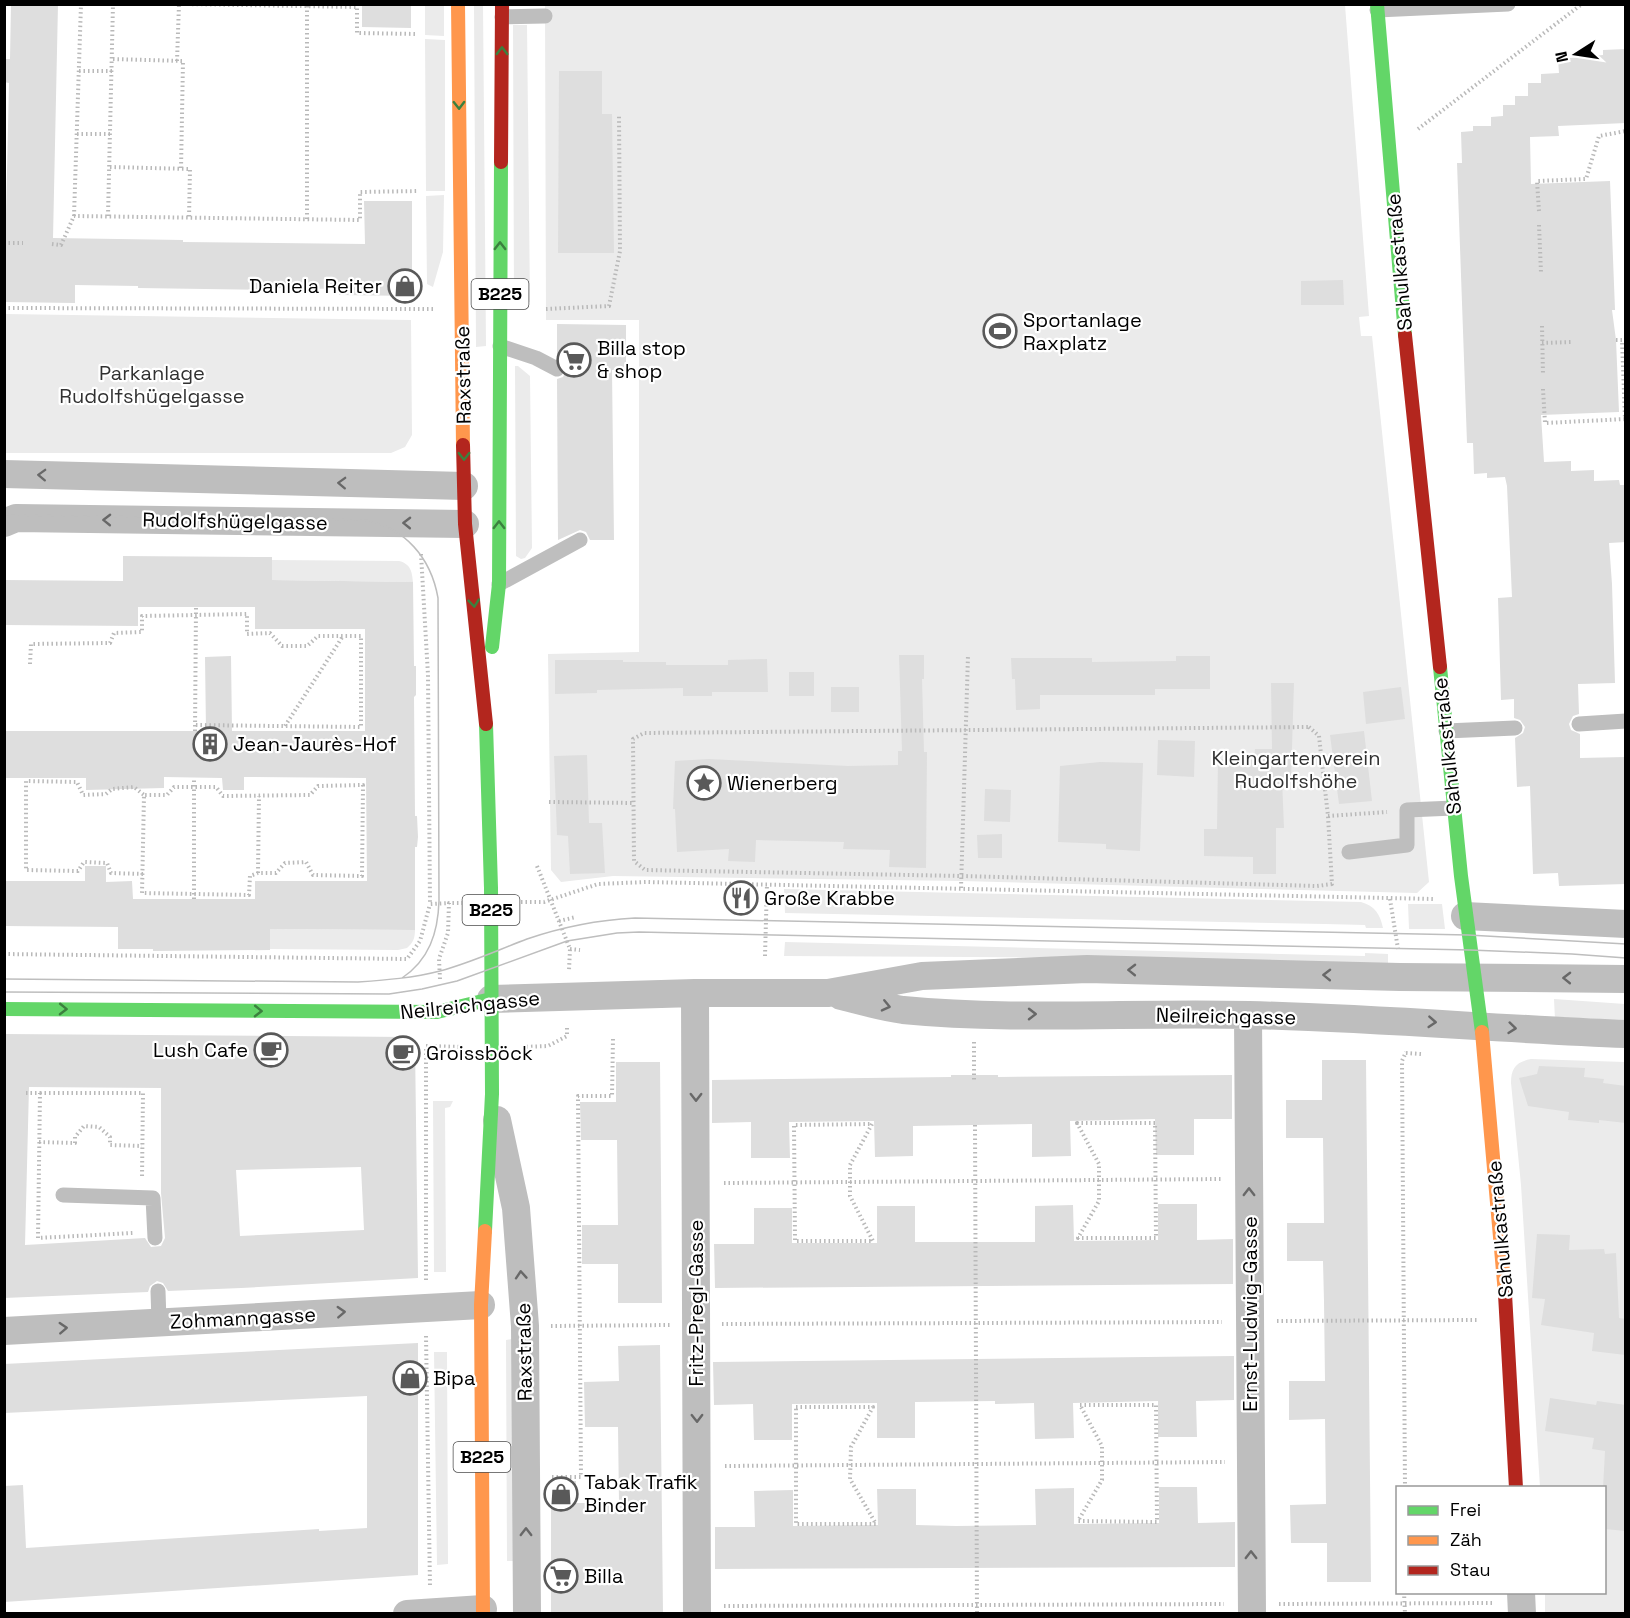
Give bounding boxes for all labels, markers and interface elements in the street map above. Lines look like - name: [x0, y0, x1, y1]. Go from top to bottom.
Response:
- north arrow: [1546, 24, 1606, 84]
- one-way arrow: [496, 47, 508, 56]
- text: N: [1550, 50, 1573, 64]
- one-way arrow: [453, 100, 465, 109]
- street label: Sahulkastraße: [1380, 192, 1418, 332]
- one-way arrow: [494, 242, 506, 251]
- shop icon: Daniela Reiter: [387, 268, 423, 304]
- place label: Daniela Reiter: [249, 273, 382, 299]
- road number: B225: [472, 279, 528, 309]
- place label: Sportanlage Raxplatz: [1023, 307, 1142, 356]
- sports icon: Sportanlage Raxplatz: [982, 313, 1018, 349]
- street label: Raxstraße: [449, 326, 477, 424]
- place label: Billa stop & shop: [597, 335, 686, 384]
- supermarket icon: Billa stop & shop: [556, 342, 592, 378]
- park label: Parkanlage Rudolfshügelgasse: [59, 360, 245, 409]
- one-way arrow: [458, 452, 470, 461]
- one-way arrow: [38, 469, 47, 481]
- one-way arrow: [338, 477, 347, 489]
- street label: Rudolfshügelgasse: [142, 506, 328, 536]
- one-way arrow: [102, 513, 111, 526]
- one-way arrow: [402, 517, 411, 530]
- one-way arrow: [493, 521, 506, 530]
- one-way arrow: [467, 599, 480, 608]
- street label: Sahulkastraße: [1427, 676, 1467, 816]
- building icon: Jean-Jaurès-Hof: [192, 726, 228, 762]
- place label: Jean-Jaurès-Hof: [233, 731, 397, 757]
- park label: Kleingartenverein Rudolfshöhe: [1211, 745, 1381, 794]
- place icon: Wienerberg: [686, 765, 722, 801]
- place label: Wienerberg: [727, 770, 838, 796]
- restaurant icon: Große Krabbe: [723, 880, 759, 916]
- place label: Große Krabbe: [764, 885, 895, 911]
- road number: B225: [462, 895, 520, 925]
- one-way arrow: [1128, 964, 1137, 977]
- one-way arrow: [1322, 969, 1331, 982]
- one-way arrow: [1563, 972, 1572, 984]
- street label: Neilreichgasse: [399, 985, 541, 1025]
- one-way arrow: [880, 999, 890, 1012]
- street label: Neilreichgasse: [1156, 1002, 1296, 1030]
- one-way arrow: [58, 1003, 67, 1015]
- one-way arrow: [253, 1005, 262, 1017]
- one-way arrow: [1027, 1008, 1036, 1020]
- one-way arrow: [1428, 1015, 1437, 1028]
- one-way arrow: [1508, 1021, 1517, 1034]
- cafe icon: Lush Cafe: [253, 1032, 289, 1068]
- cafe icon: Groissböck: [385, 1035, 421, 1071]
- place label: Lush Cafe: [153, 1037, 248, 1063]
- place label: Groissböck: [426, 1040, 533, 1066]
- one-way arrow: [690, 1093, 702, 1102]
- street label: Sahulkastraße: [1481, 1159, 1519, 1299]
- one-way arrow: [1243, 1188, 1255, 1197]
- street label: Ernst-Ludwig-Gasse: [1237, 1216, 1263, 1412]
- street label: Fritz-Pregl-Gasse: [683, 1220, 709, 1386]
- one-way arrow: [515, 1270, 528, 1279]
- street label: Zohmanngasse: [169, 1301, 317, 1335]
- street label: Raxstraße: [510, 1303, 538, 1401]
- one-way arrow: [337, 1305, 346, 1318]
- one-way arrow: [58, 1322, 67, 1335]
- shop icon: Bipa: [392, 1360, 428, 1396]
- place label: Bipa: [433, 1365, 476, 1391]
- one-way arrow: [691, 1414, 703, 1423]
- road number: B225: [454, 1442, 510, 1472]
- place label: Tabak Trafik Binder: [584, 1469, 698, 1518]
- shop icon: Tabak Trafik Binder: [543, 1476, 579, 1512]
- legend: [1396, 1486, 1606, 1594]
- text: Frei: [1450, 1498, 1481, 1521]
- one-way arrow: [520, 1528, 533, 1537]
- text: Zäh: [1450, 1528, 1482, 1551]
- one-way arrow: [1245, 1551, 1257, 1560]
- supermarket icon: Billa: [543, 1558, 579, 1594]
- text: Stau: [1450, 1558, 1490, 1581]
- place label: Billa: [584, 1563, 623, 1589]

